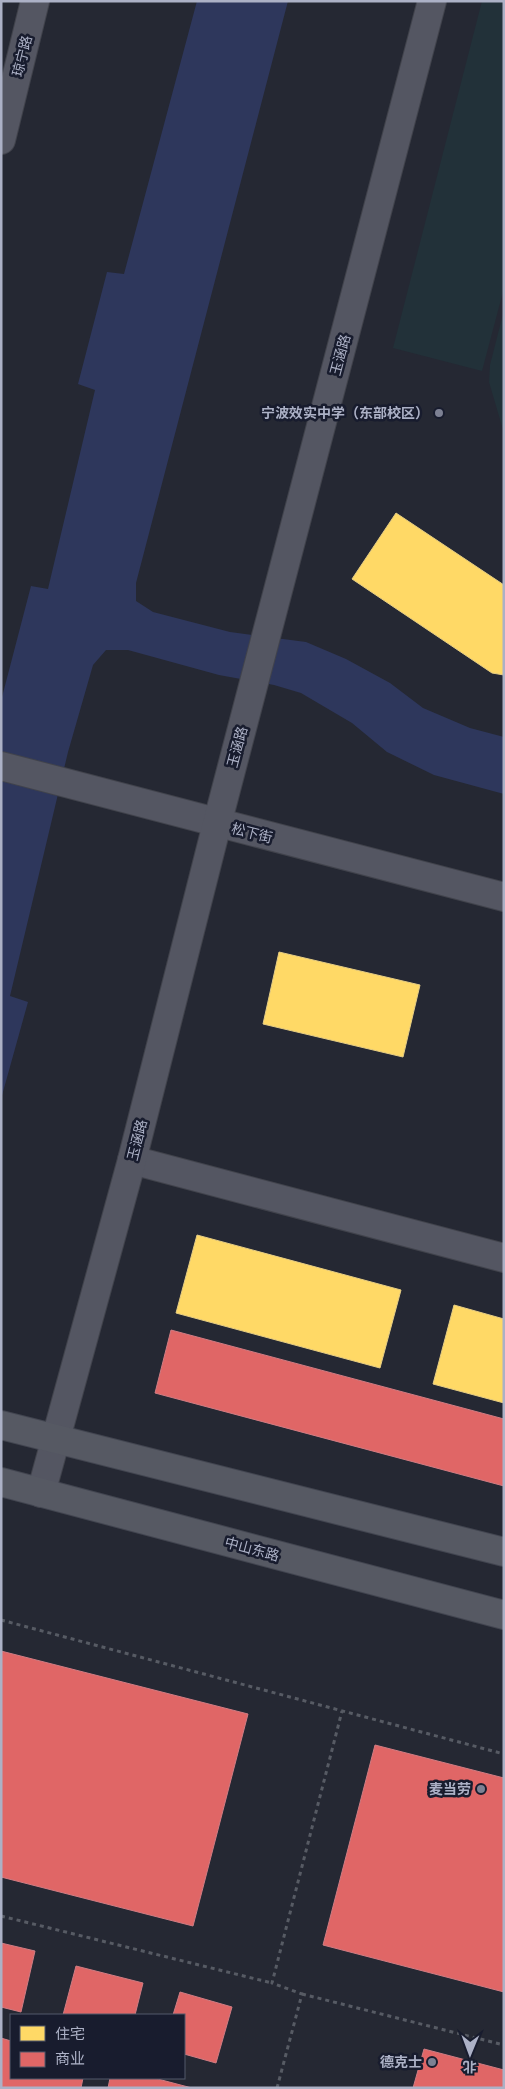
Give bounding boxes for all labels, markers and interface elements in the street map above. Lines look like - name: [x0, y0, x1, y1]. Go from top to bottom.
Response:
- street label: 琼宁路: [9, 34, 37, 79]
- street label: 玉涵路: [328, 333, 355, 378]
- place label: 宁波效实中学（东部校区）: [261, 405, 429, 423]
- marker: 宁波效实中学（东部校区）: [433, 407, 445, 419]
- street label: 玉涵路: [225, 725, 252, 770]
- street label: 松下街: [229, 821, 274, 848]
- street label: 玉涵路: [125, 1118, 152, 1163]
- street label: 中山东路: [222, 1535, 281, 1566]
- place label: 麦当劳: [429, 1782, 471, 1799]
- marker: 麦当劳: [475, 1783, 487, 1795]
- legend: [10, 2014, 185, 2079]
- text: 住宅: [55, 2026, 85, 2045]
- north arrow: [445, 2029, 495, 2079]
- text: 商业: [55, 2051, 85, 2070]
- place label: 德克士: [380, 2054, 422, 2072]
- marker: 德克士: [426, 2056, 438, 2068]
- text: 北: [463, 2057, 477, 2074]

